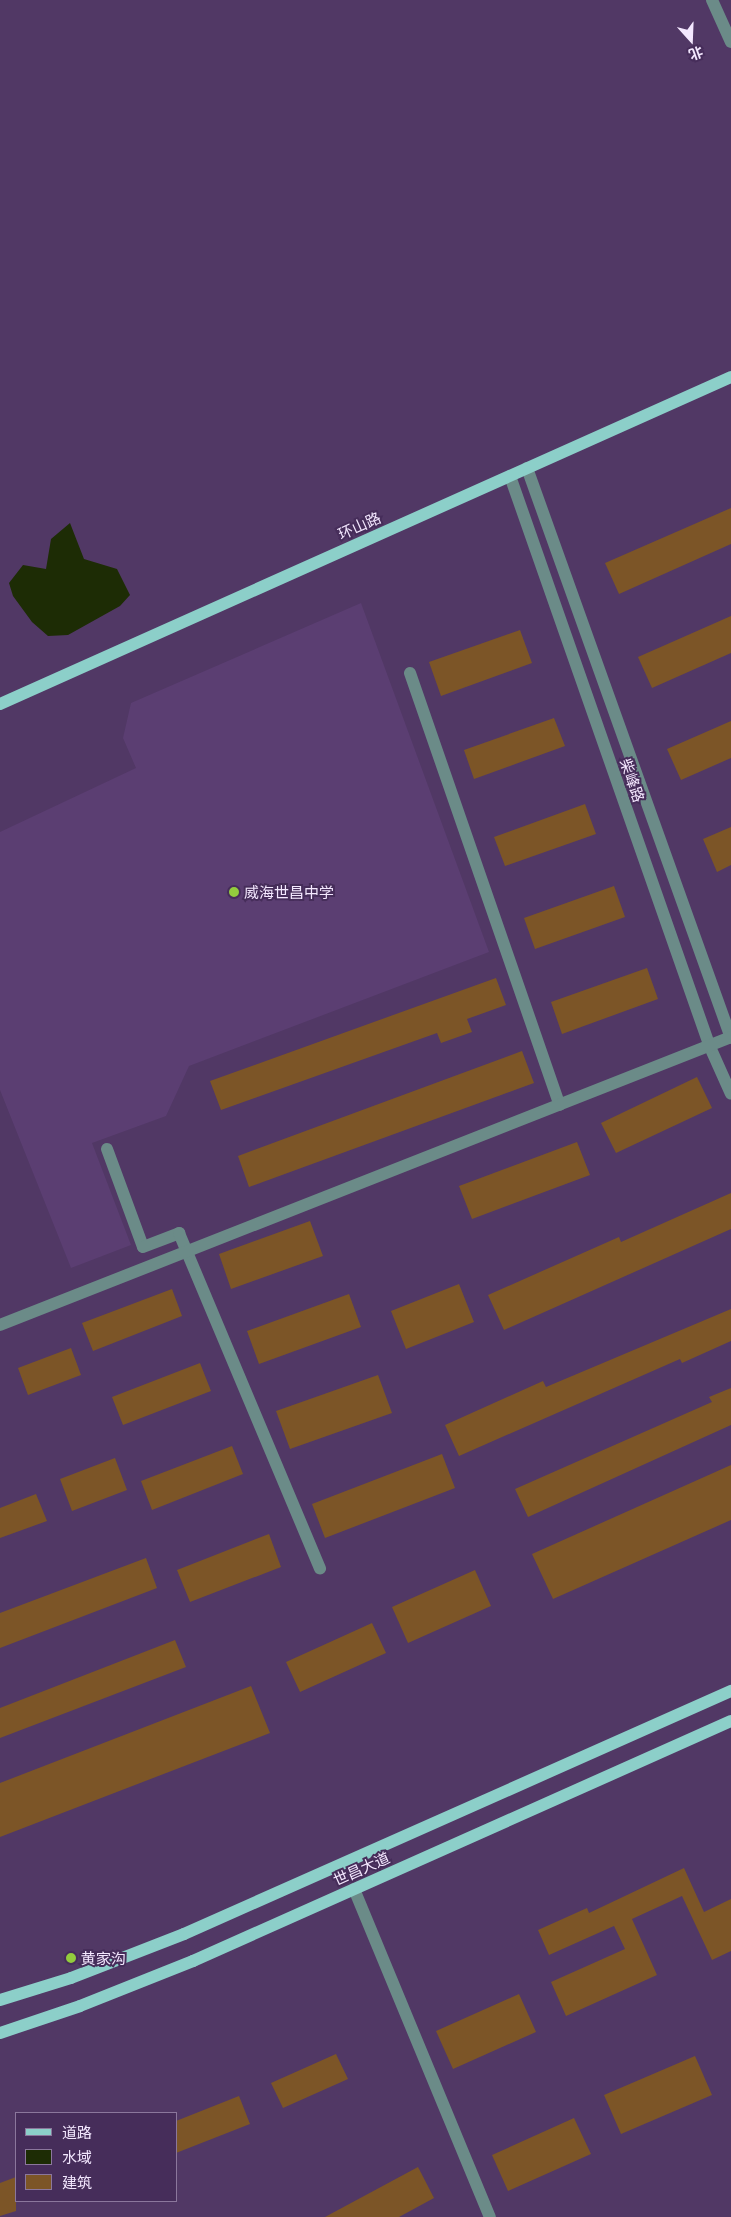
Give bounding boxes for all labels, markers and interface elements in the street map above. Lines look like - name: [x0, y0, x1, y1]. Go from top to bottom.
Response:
- north arrow: [666, 15, 716, 65]
- text: 北: [686, 42, 706, 66]
- street label: 环山路: [335, 508, 383, 542]
- street label: 柴峰路: [617, 756, 649, 804]
- place label: 威海世昌中学: [244, 883, 334, 901]
- marker: 威海世昌中学: [228, 886, 240, 898]
- street label: 世昌大道: [330, 1848, 392, 1888]
- place label: 黄家沟: [81, 1949, 126, 1967]
- marker: 黄家沟: [65, 1952, 77, 1964]
- legend: [15, 2112, 178, 2202]
- text: 道路: [62, 2120, 92, 2143]
- text: 水域: [62, 2145, 92, 2168]
- text: 建筑: [62, 2170, 92, 2193]

